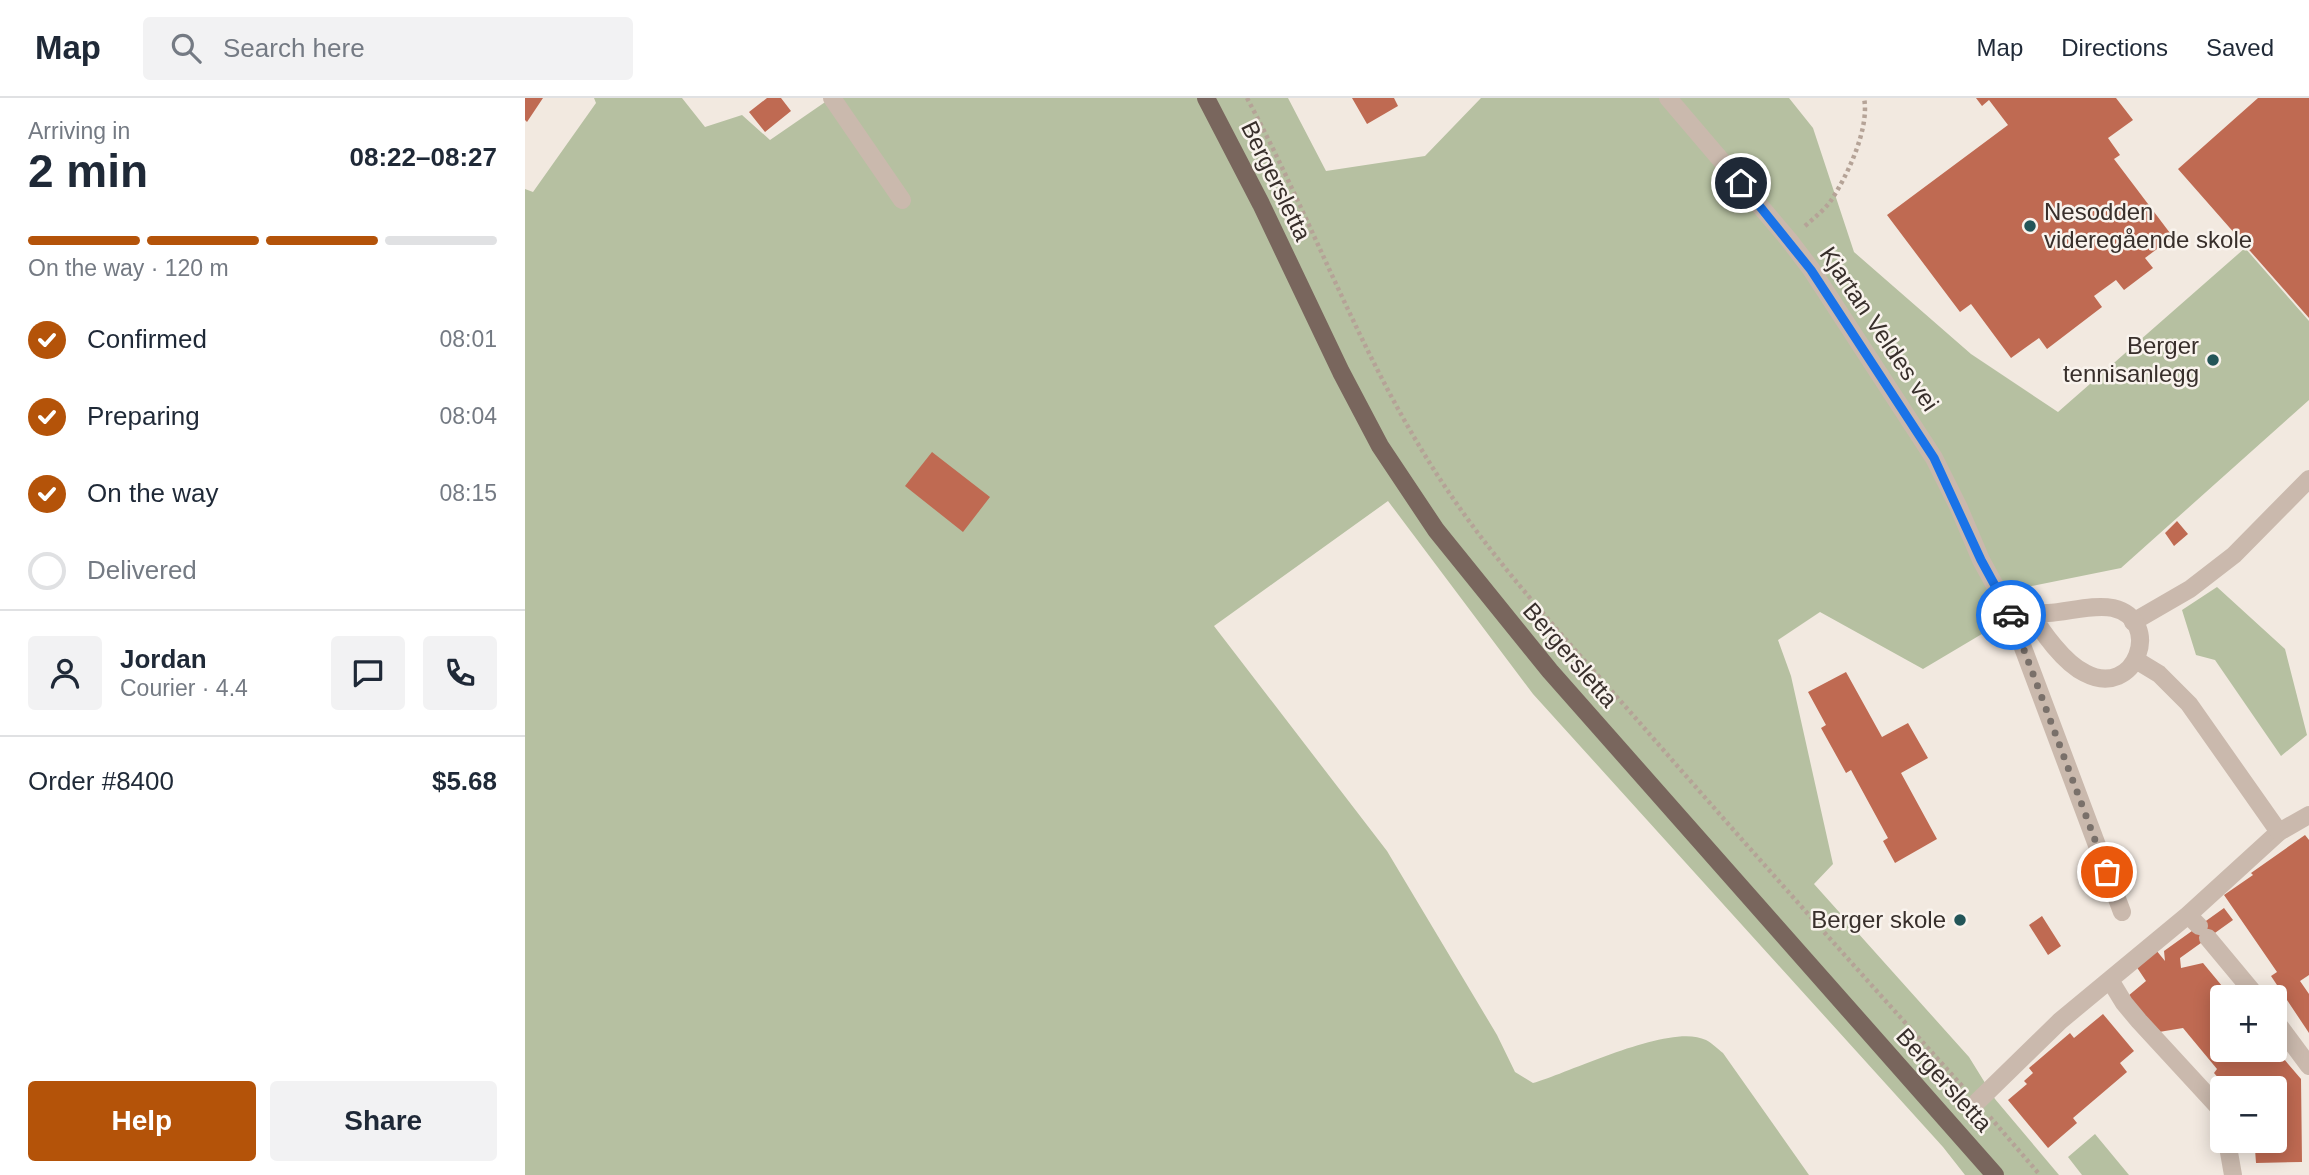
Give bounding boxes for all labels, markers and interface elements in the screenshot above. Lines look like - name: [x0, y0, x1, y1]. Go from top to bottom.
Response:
- search box: [143, 17, 633, 80]
- text: Map: [35, 29, 101, 66]
- icon: search: [167, 29, 205, 67]
- text: Search here: [223, 33, 365, 63]
- text: Map: [1977, 34, 2023, 61]
- text: Directions: [2061, 34, 2168, 61]
- text: Saved: [2206, 34, 2274, 61]
- street label: Bergersletta: [1236, 117, 1317, 245]
- text: Arriving in: [28, 118, 130, 144]
- text: 08:22–08:27: [350, 142, 497, 172]
- text: 2 min: [28, 145, 148, 197]
- pin: [1711, 153, 1771, 213]
- icon: home: [1722, 164, 1760, 202]
- place label: Nesodden videregående skole: [2044, 198, 2252, 253]
- marker: Nesodden videregående skole: [2022, 218, 2038, 234]
- street label: Kjartan Veldes vei: [1815, 242, 1944, 416]
- text: On the way · 120 m: [28, 255, 229, 281]
- icon: check: [28, 321, 66, 359]
- text: Confirmed: [87, 324, 207, 354]
- text: 08:01: [439, 326, 497, 352]
- place label: Berger tennisanlegg: [2063, 332, 2199, 387]
- marker: Berger tennisanlegg: [2205, 352, 2221, 368]
- icon: check: [28, 398, 66, 436]
- text: Preparing: [87, 401, 200, 431]
- text: 08:04: [439, 403, 497, 429]
- icon: check: [28, 475, 66, 513]
- text: On the way: [87, 478, 219, 508]
- text: 08:15: [439, 480, 497, 506]
- text: Delivered: [87, 555, 197, 585]
- courier: [1976, 580, 2046, 650]
- icon: car: [1992, 596, 2030, 634]
- street label: Bergersletta: [1518, 597, 1623, 713]
- button: person: [28, 636, 102, 710]
- button: chat: [331, 636, 405, 710]
- button: phone: [423, 636, 497, 710]
- text: Jordan: [120, 644, 207, 674]
- text: Courier · 4.4: [120, 675, 248, 701]
- text: Order #8400: [28, 766, 174, 796]
- text: $5.68: [432, 766, 497, 796]
- pin: [2077, 842, 2137, 902]
- icon: bag: [2088, 853, 2126, 891]
- place label: Berger skole: [1811, 906, 1946, 933]
- marker: Berger skole: [1952, 912, 1968, 928]
- map controls: [2210, 985, 2287, 1153]
- button: +: [2210, 985, 2287, 1062]
- street label: Bergersletta: [1891, 1023, 1998, 1137]
- button: −: [2210, 1076, 2287, 1153]
- button: Help: [28, 1081, 256, 1161]
- button: Share: [270, 1081, 497, 1161]

